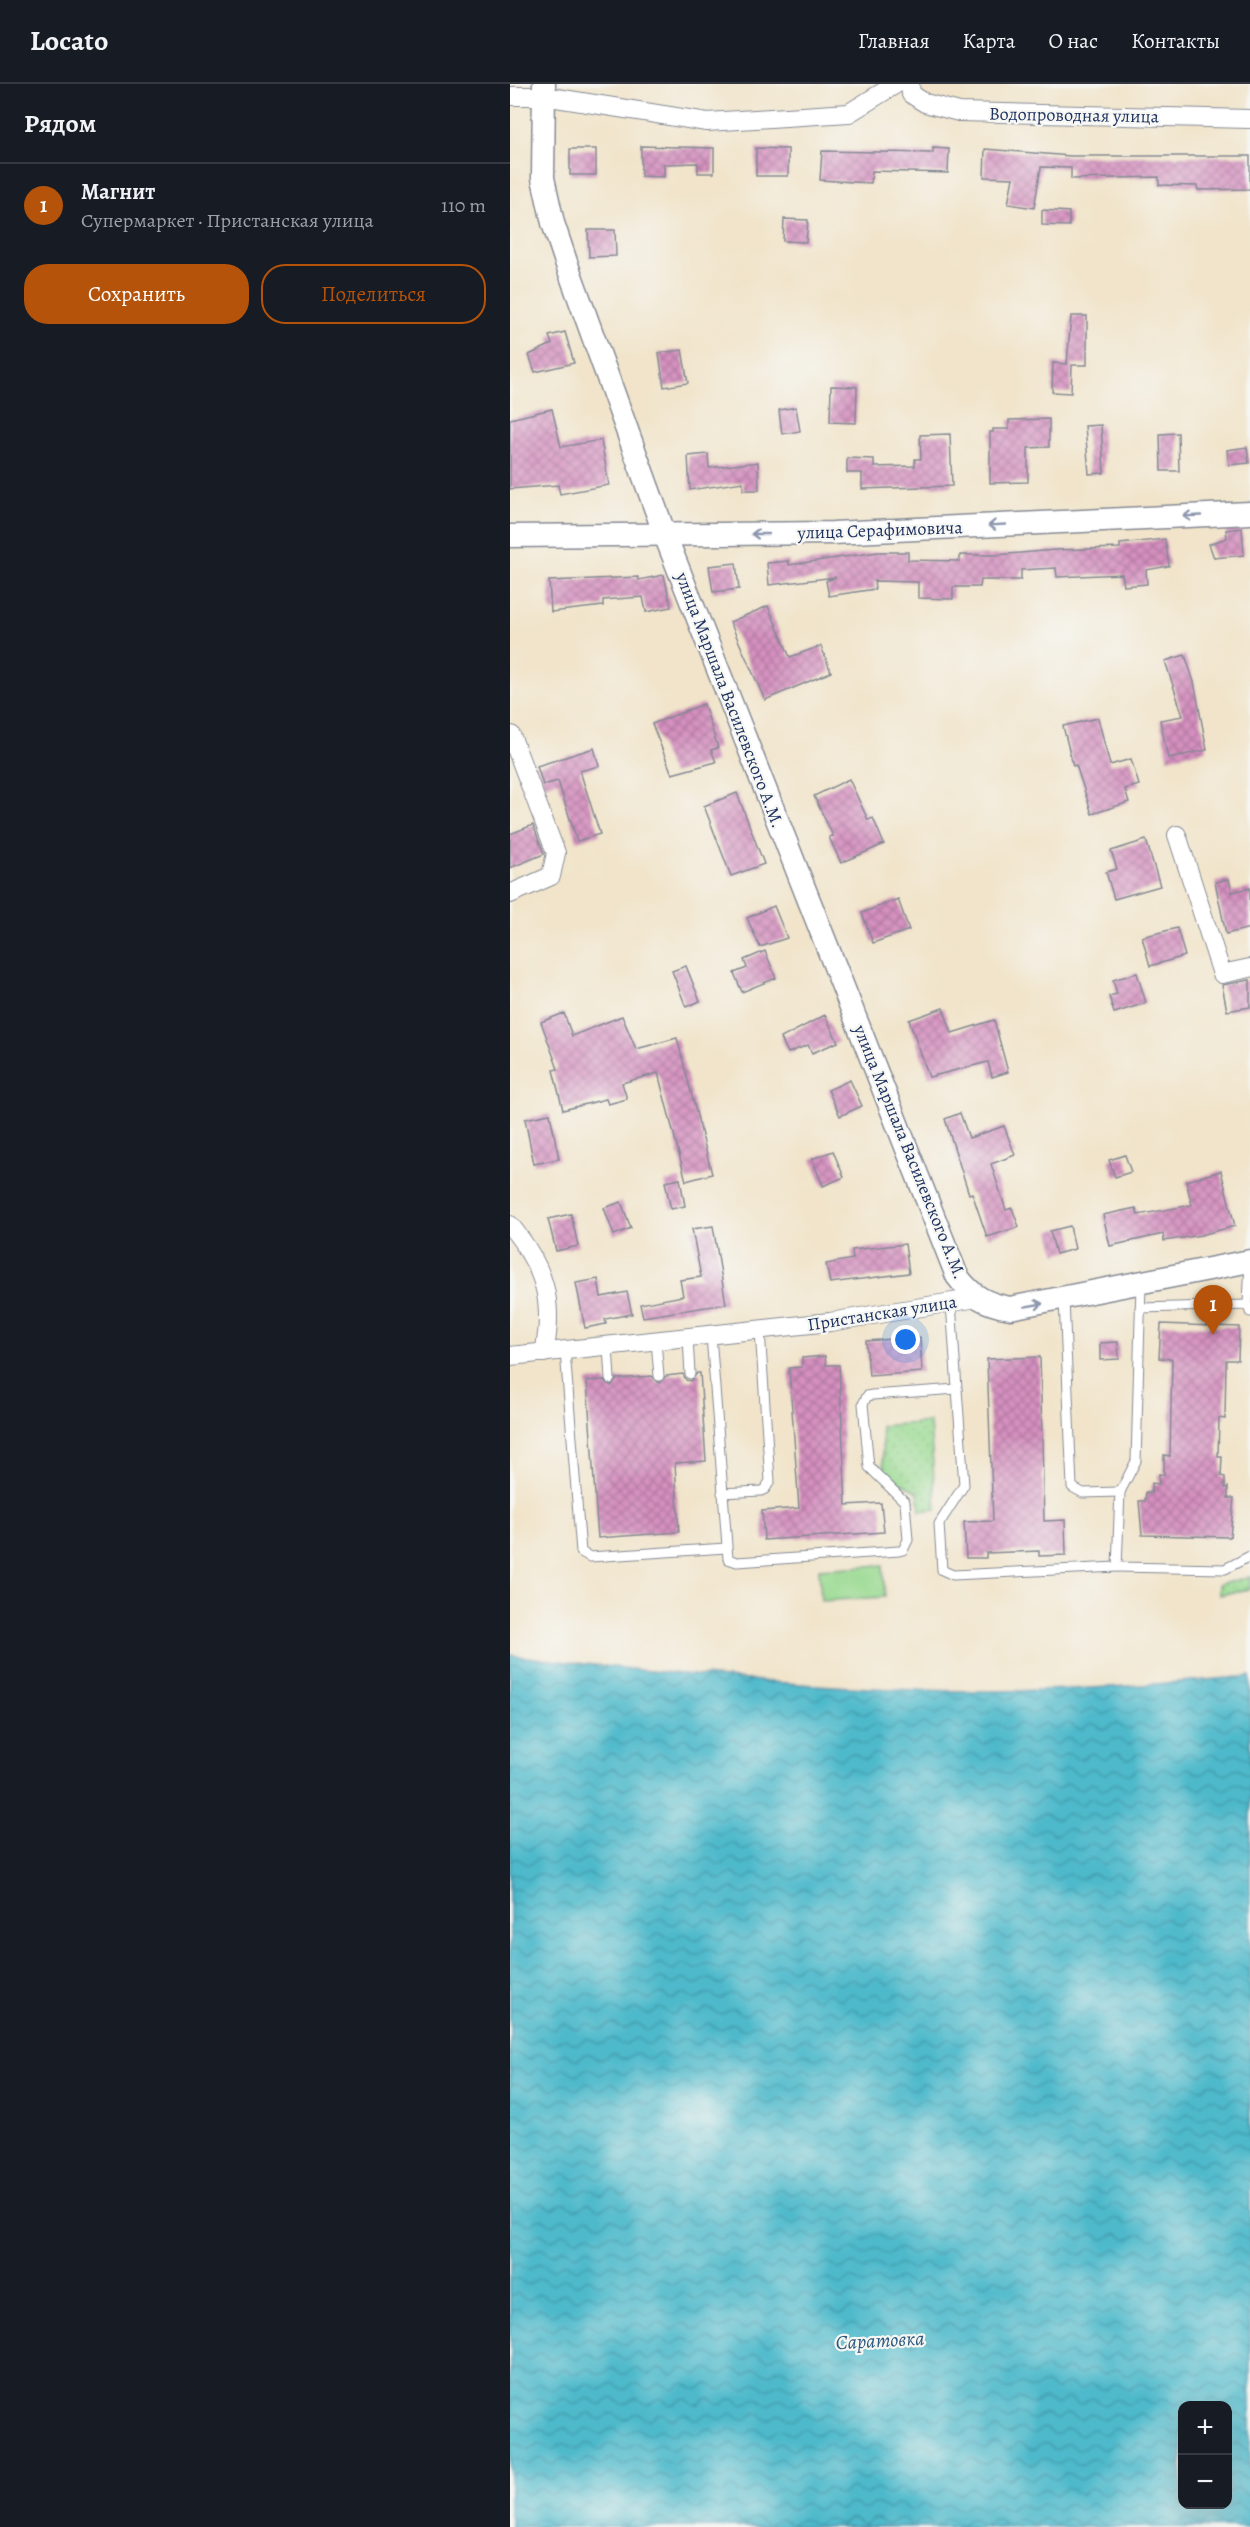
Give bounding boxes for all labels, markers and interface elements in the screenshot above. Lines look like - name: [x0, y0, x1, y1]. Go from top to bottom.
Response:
- text: Locato: [30, 22, 108, 60]
- text: Главная: [858, 27, 930, 55]
- text: Карта: [963, 27, 1015, 55]
- text: О нас: [1048, 27, 1098, 55]
- text: Контакты: [1131, 27, 1220, 55]
- street label: Водопроводная улица: [989, 102, 1160, 128]
- text: Рядом: [24, 106, 96, 141]
- text: Магнит: [81, 177, 155, 207]
- text: 1: [40, 192, 47, 219]
- text: 110 m: [441, 192, 486, 219]
- text: Супермаркет · Пристанская улица: [81, 207, 374, 234]
- button: Сохранить: [24, 264, 249, 324]
- button: Поделиться: [261, 264, 486, 324]
- one-way arrow: [1182, 510, 1202, 521]
- street label: улица Серафимовича: [796, 515, 964, 545]
- one-way arrow: [987, 520, 1007, 531]
- one-way arrow: [751, 528, 771, 540]
- street label: улица Маршала Василевского А.М.: [670, 568, 790, 831]
- street label: улица Маршала Василевского А.М.: [848, 1020, 972, 1283]
- pin: 1: [1194, 1286, 1232, 1335]
- street label: Пристанская улица: [806, 1289, 959, 1337]
- one-way arrow: [1024, 1299, 1043, 1310]
- your location: [891, 1325, 920, 1354]
- water label: Саратовка: [835, 2325, 925, 2356]
- map controls: [1178, 2401, 1232, 2509]
- button: +: [1178, 2401, 1232, 2455]
- button: −: [1178, 2455, 1232, 2509]

